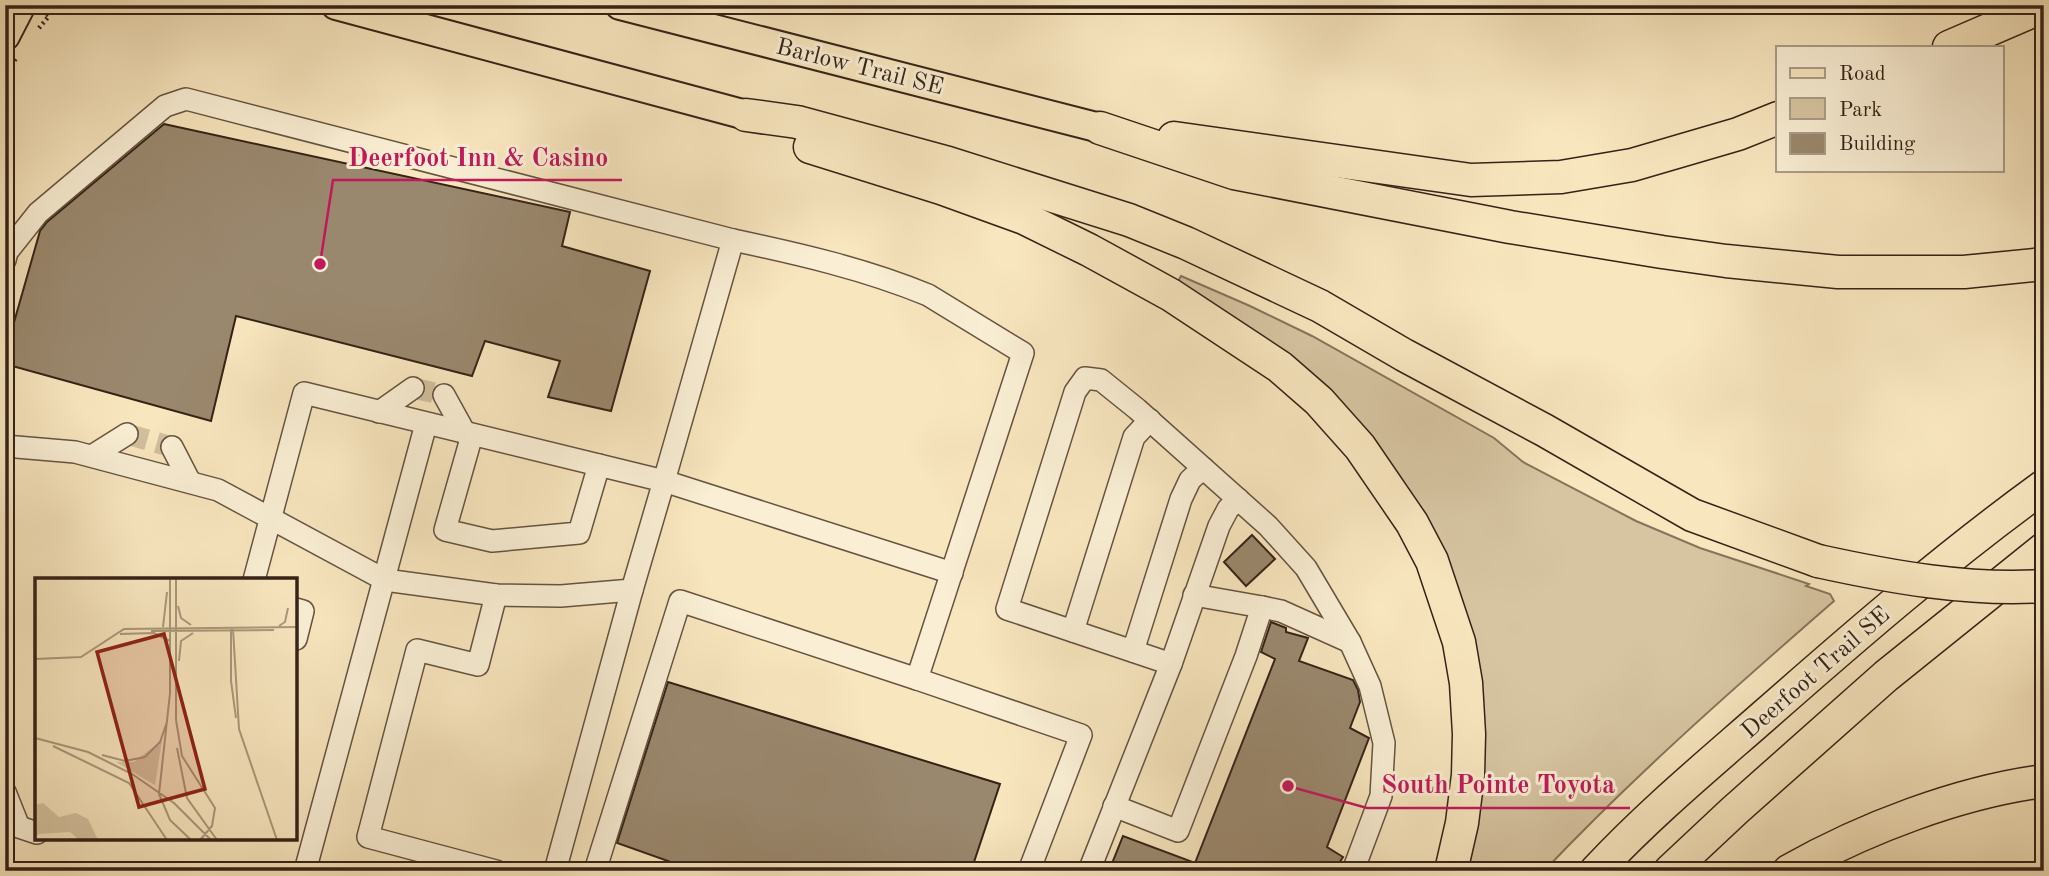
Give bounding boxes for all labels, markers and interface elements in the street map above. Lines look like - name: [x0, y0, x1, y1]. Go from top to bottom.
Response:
- street label: Barlow Trail SE: [773, 36, 946, 100]
- legend: [1776, 46, 2004, 172]
- text: Road: [1839, 64, 1886, 85]
- text: Park: [1839, 100, 1882, 121]
- callout: Deerfoot Inn & Casino: [333, 133, 622, 180]
- text: Building: [1839, 134, 1916, 155]
- text: Deerfoot Inn & Casino: [348, 146, 608, 172]
- inset map: [35, 578, 298, 841]
- street label: Deerfoot Trail SE: [1738, 603, 1895, 744]
- callout: South Pointe Toyota: [1367, 761, 1630, 808]
- text: South Pointe Toyota: [1381, 773, 1615, 799]

